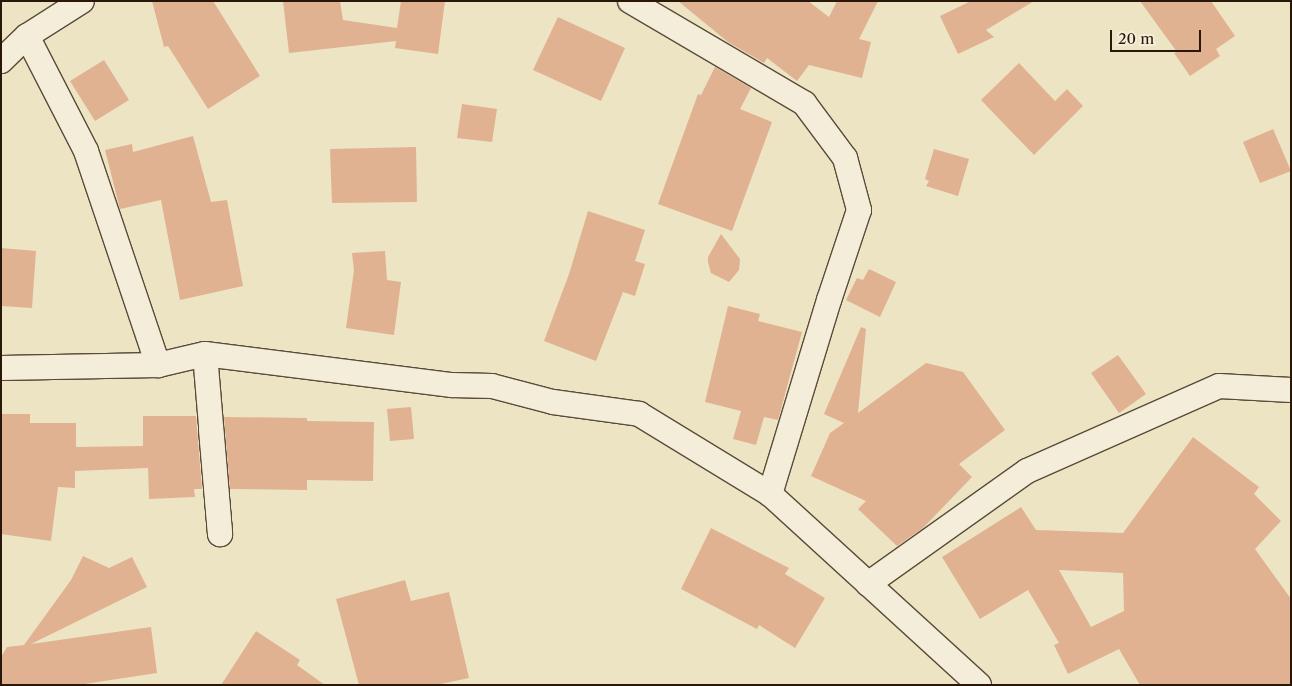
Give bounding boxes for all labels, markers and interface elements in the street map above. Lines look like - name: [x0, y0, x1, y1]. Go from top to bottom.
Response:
- scale bar: [1112, 20, 1203, 52]
- text: 20 m: [1118, 29, 1154, 48]

